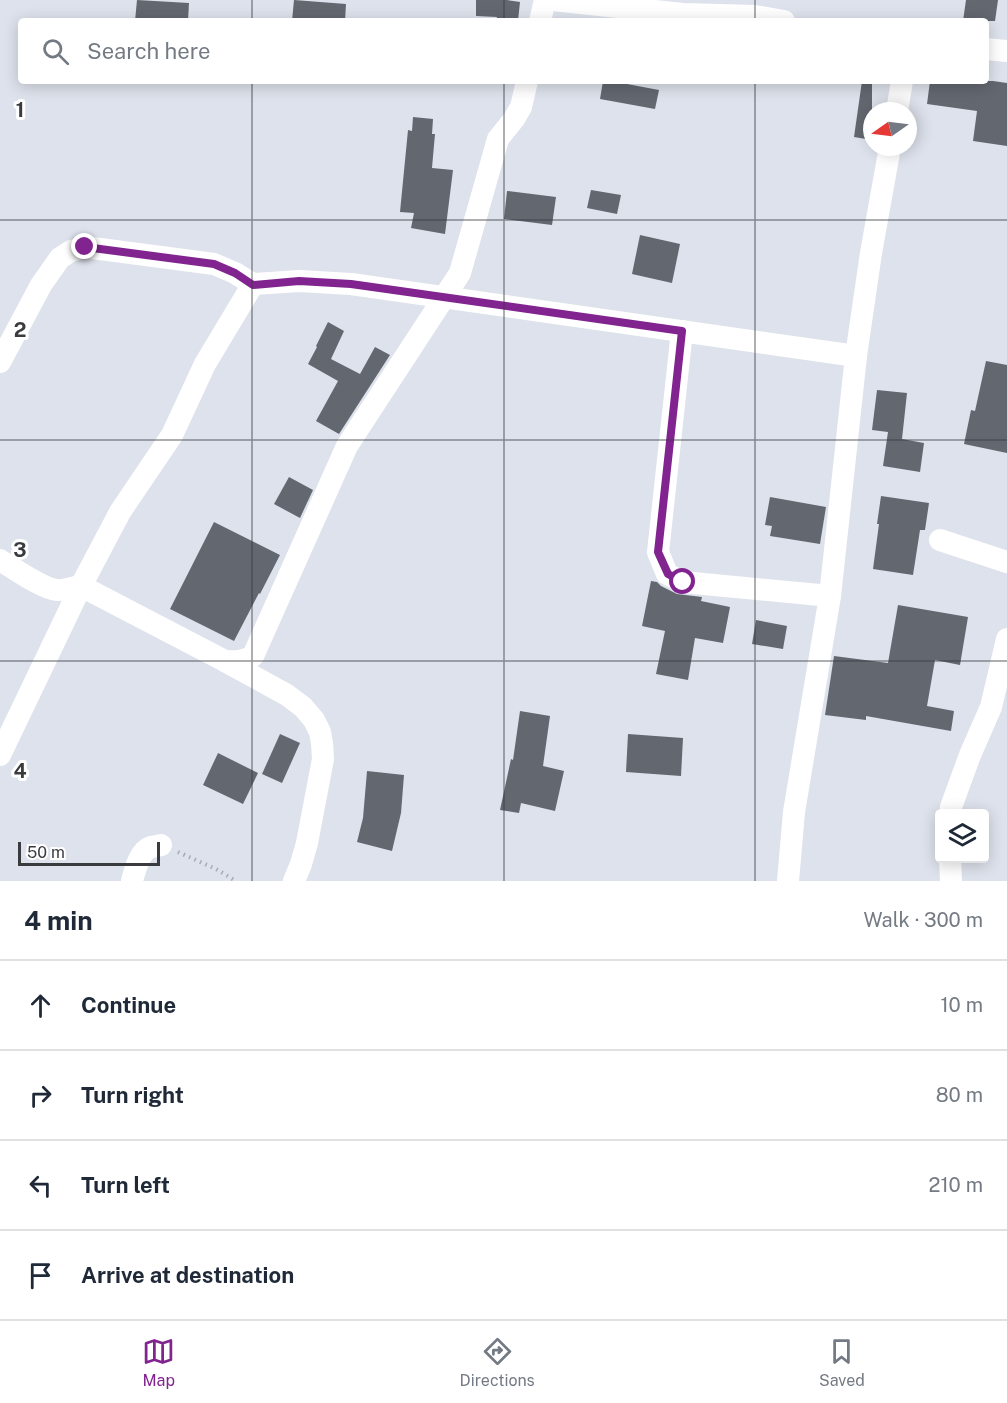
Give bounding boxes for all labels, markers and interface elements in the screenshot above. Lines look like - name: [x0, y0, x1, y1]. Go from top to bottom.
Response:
- search box: [18, 18, 989, 84]
- icon: search: [39, 35, 72, 68]
- text: Search here: [87, 38, 211, 64]
- text: 1: [16, 98, 24, 122]
- north arrow: [863, 102, 917, 156]
- route end: [71, 233, 97, 259]
- text: 2: [14, 318, 26, 342]
- text: 3: [13, 538, 27, 562]
- route start: [669, 568, 695, 594]
- text: 4: [13, 759, 27, 783]
- map controls: [935, 809, 989, 863]
- button: layers: [935, 809, 989, 863]
- scale bar: [18, 839, 160, 866]
- text: 50 m: [27, 843, 65, 862]
- text: 4 min: [24, 905, 93, 936]
- text: Walk · 300 m: [863, 908, 983, 932]
- icon: ahead: [24, 989, 57, 1022]
- text: Continue: [81, 992, 176, 1018]
- text: 10 m: [940, 993, 983, 1017]
- icon: right: [24, 1079, 57, 1112]
- text: Turn right: [81, 1082, 184, 1108]
- text: 80 m: [936, 1083, 983, 1107]
- icon: left: [24, 1169, 57, 1202]
- text: Turn left: [81, 1172, 170, 1198]
- text: 210 m: [929, 1173, 983, 1197]
- icon: arrive: [24, 1259, 57, 1292]
- text: Arrive at destination: [81, 1262, 294, 1288]
- tab: Map: [142, 1335, 175, 1390]
- tab: Directions: [460, 1335, 535, 1390]
- tab: Saved: [819, 1335, 865, 1390]

